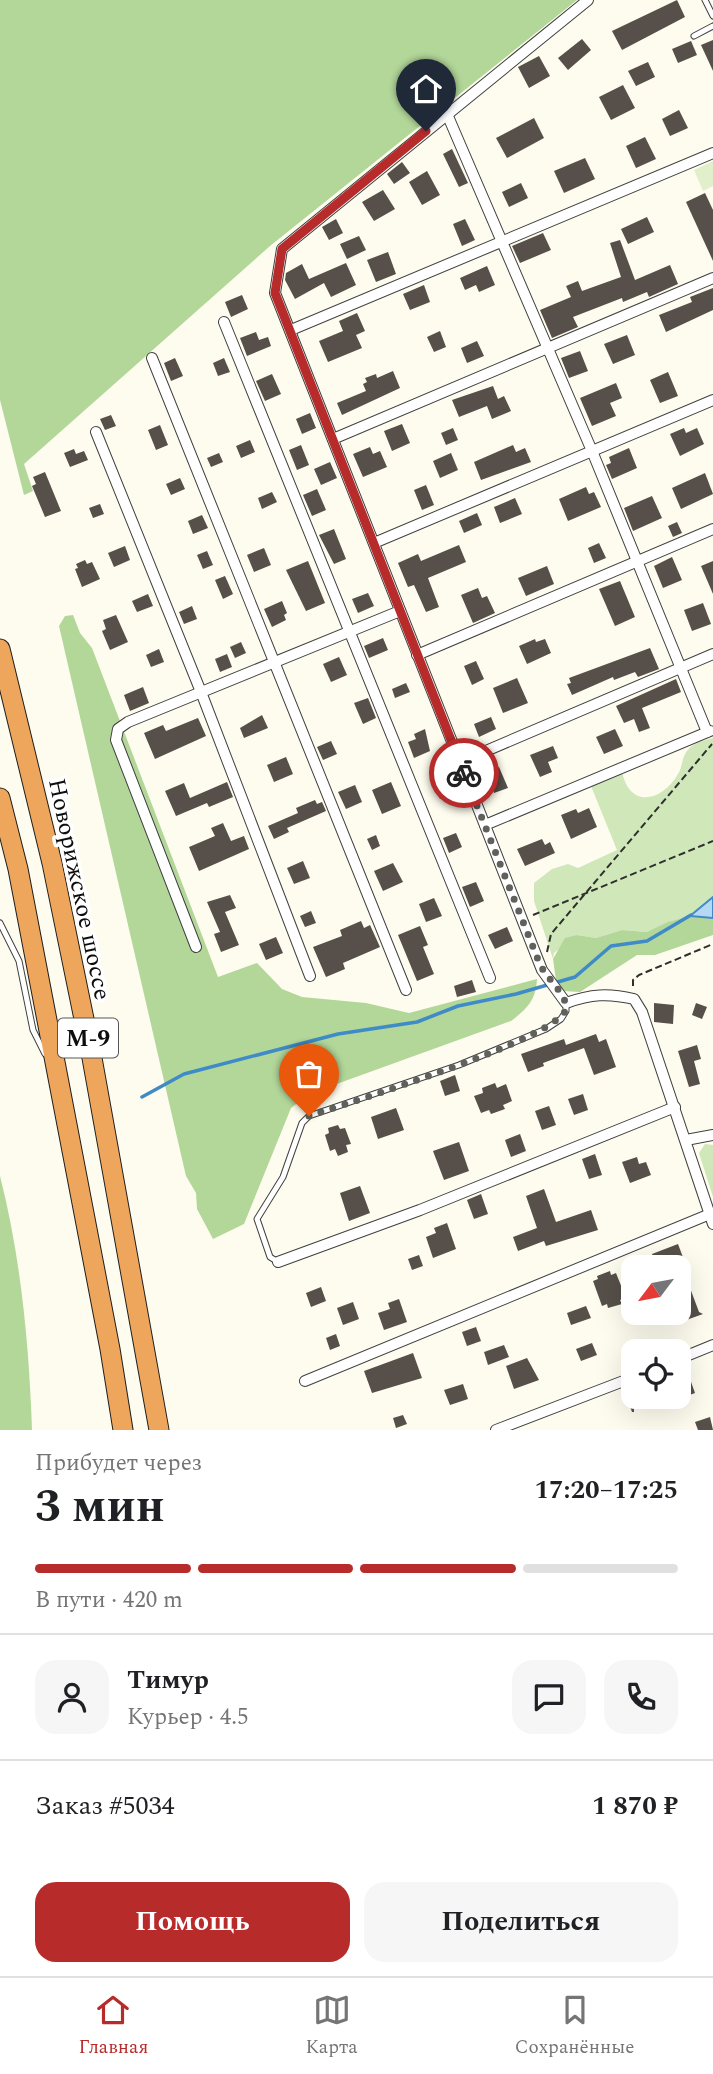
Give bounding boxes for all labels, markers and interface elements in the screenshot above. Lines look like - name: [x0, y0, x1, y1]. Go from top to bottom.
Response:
- pin: [396, 59, 456, 131]
- icon: home: [407, 70, 445, 108]
- courier: [429, 738, 499, 808]
- icon: bike: [445, 754, 483, 792]
- street label: Новорижское шоссе: [38, 775, 120, 1003]
- road number: М-9: [58, 1018, 118, 1058]
- pin: [279, 1044, 339, 1116]
- icon: bag: [290, 1055, 328, 1093]
- north arrow: [621, 1255, 691, 1325]
- map controls: [621, 1255, 691, 1409]
- button: locate: [621, 1339, 691, 1409]
- text: Прибудет через: [35, 1446, 202, 1481]
- text: 17:20–17:25: [534, 1470, 678, 1510]
- text: 3 мин: [35, 1472, 165, 1542]
- text: В пути · 420 m: [35, 1583, 183, 1618]
- button: person: [35, 1660, 109, 1734]
- text: Тимур: [127, 1660, 209, 1700]
- button: chat: [512, 1660, 586, 1734]
- button: phone: [604, 1660, 678, 1734]
- text: Курьер · 4.5: [127, 1700, 249, 1735]
- text: Заказ #5034: [35, 1786, 174, 1826]
- text: 1 870 ₽: [592, 1786, 678, 1826]
- button: Помощь: [35, 1882, 350, 1962]
- button: Поделиться: [364, 1882, 678, 1962]
- tab: Главная: [79, 1991, 148, 2062]
- tab: Карта: [306, 1991, 358, 2062]
- tab: Сохранённые: [515, 1991, 634, 2062]

